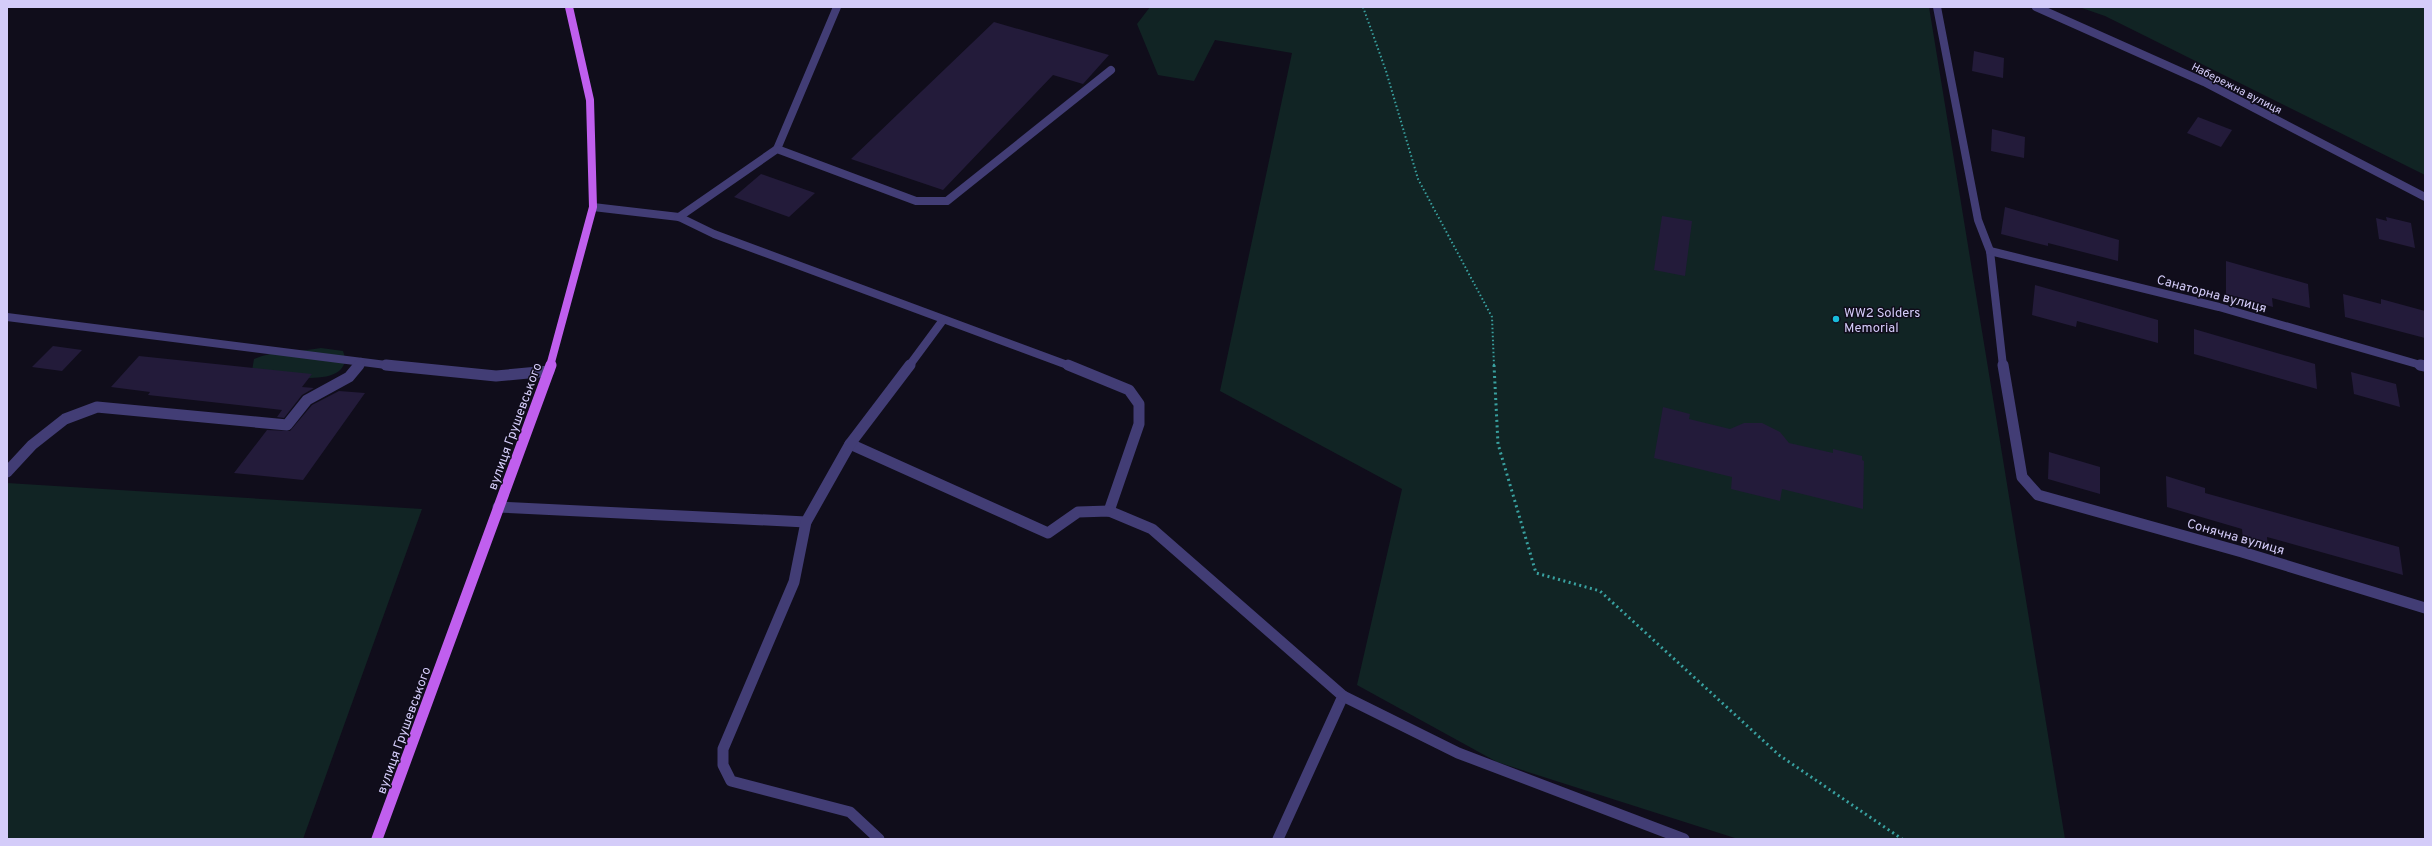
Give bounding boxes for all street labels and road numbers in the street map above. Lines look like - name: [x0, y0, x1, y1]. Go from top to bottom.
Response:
- street label: Набережна вулиця: [2189, 60, 2284, 118]
- street label: Санаторна вулиця: [2155, 273, 2268, 317]
- street label: вулиця Грушевського: [485, 361, 546, 492]
- street label: Сонячна вулиця: [2185, 516, 2286, 559]
- street label: вулиця Грушевського: [374, 665, 435, 796]

